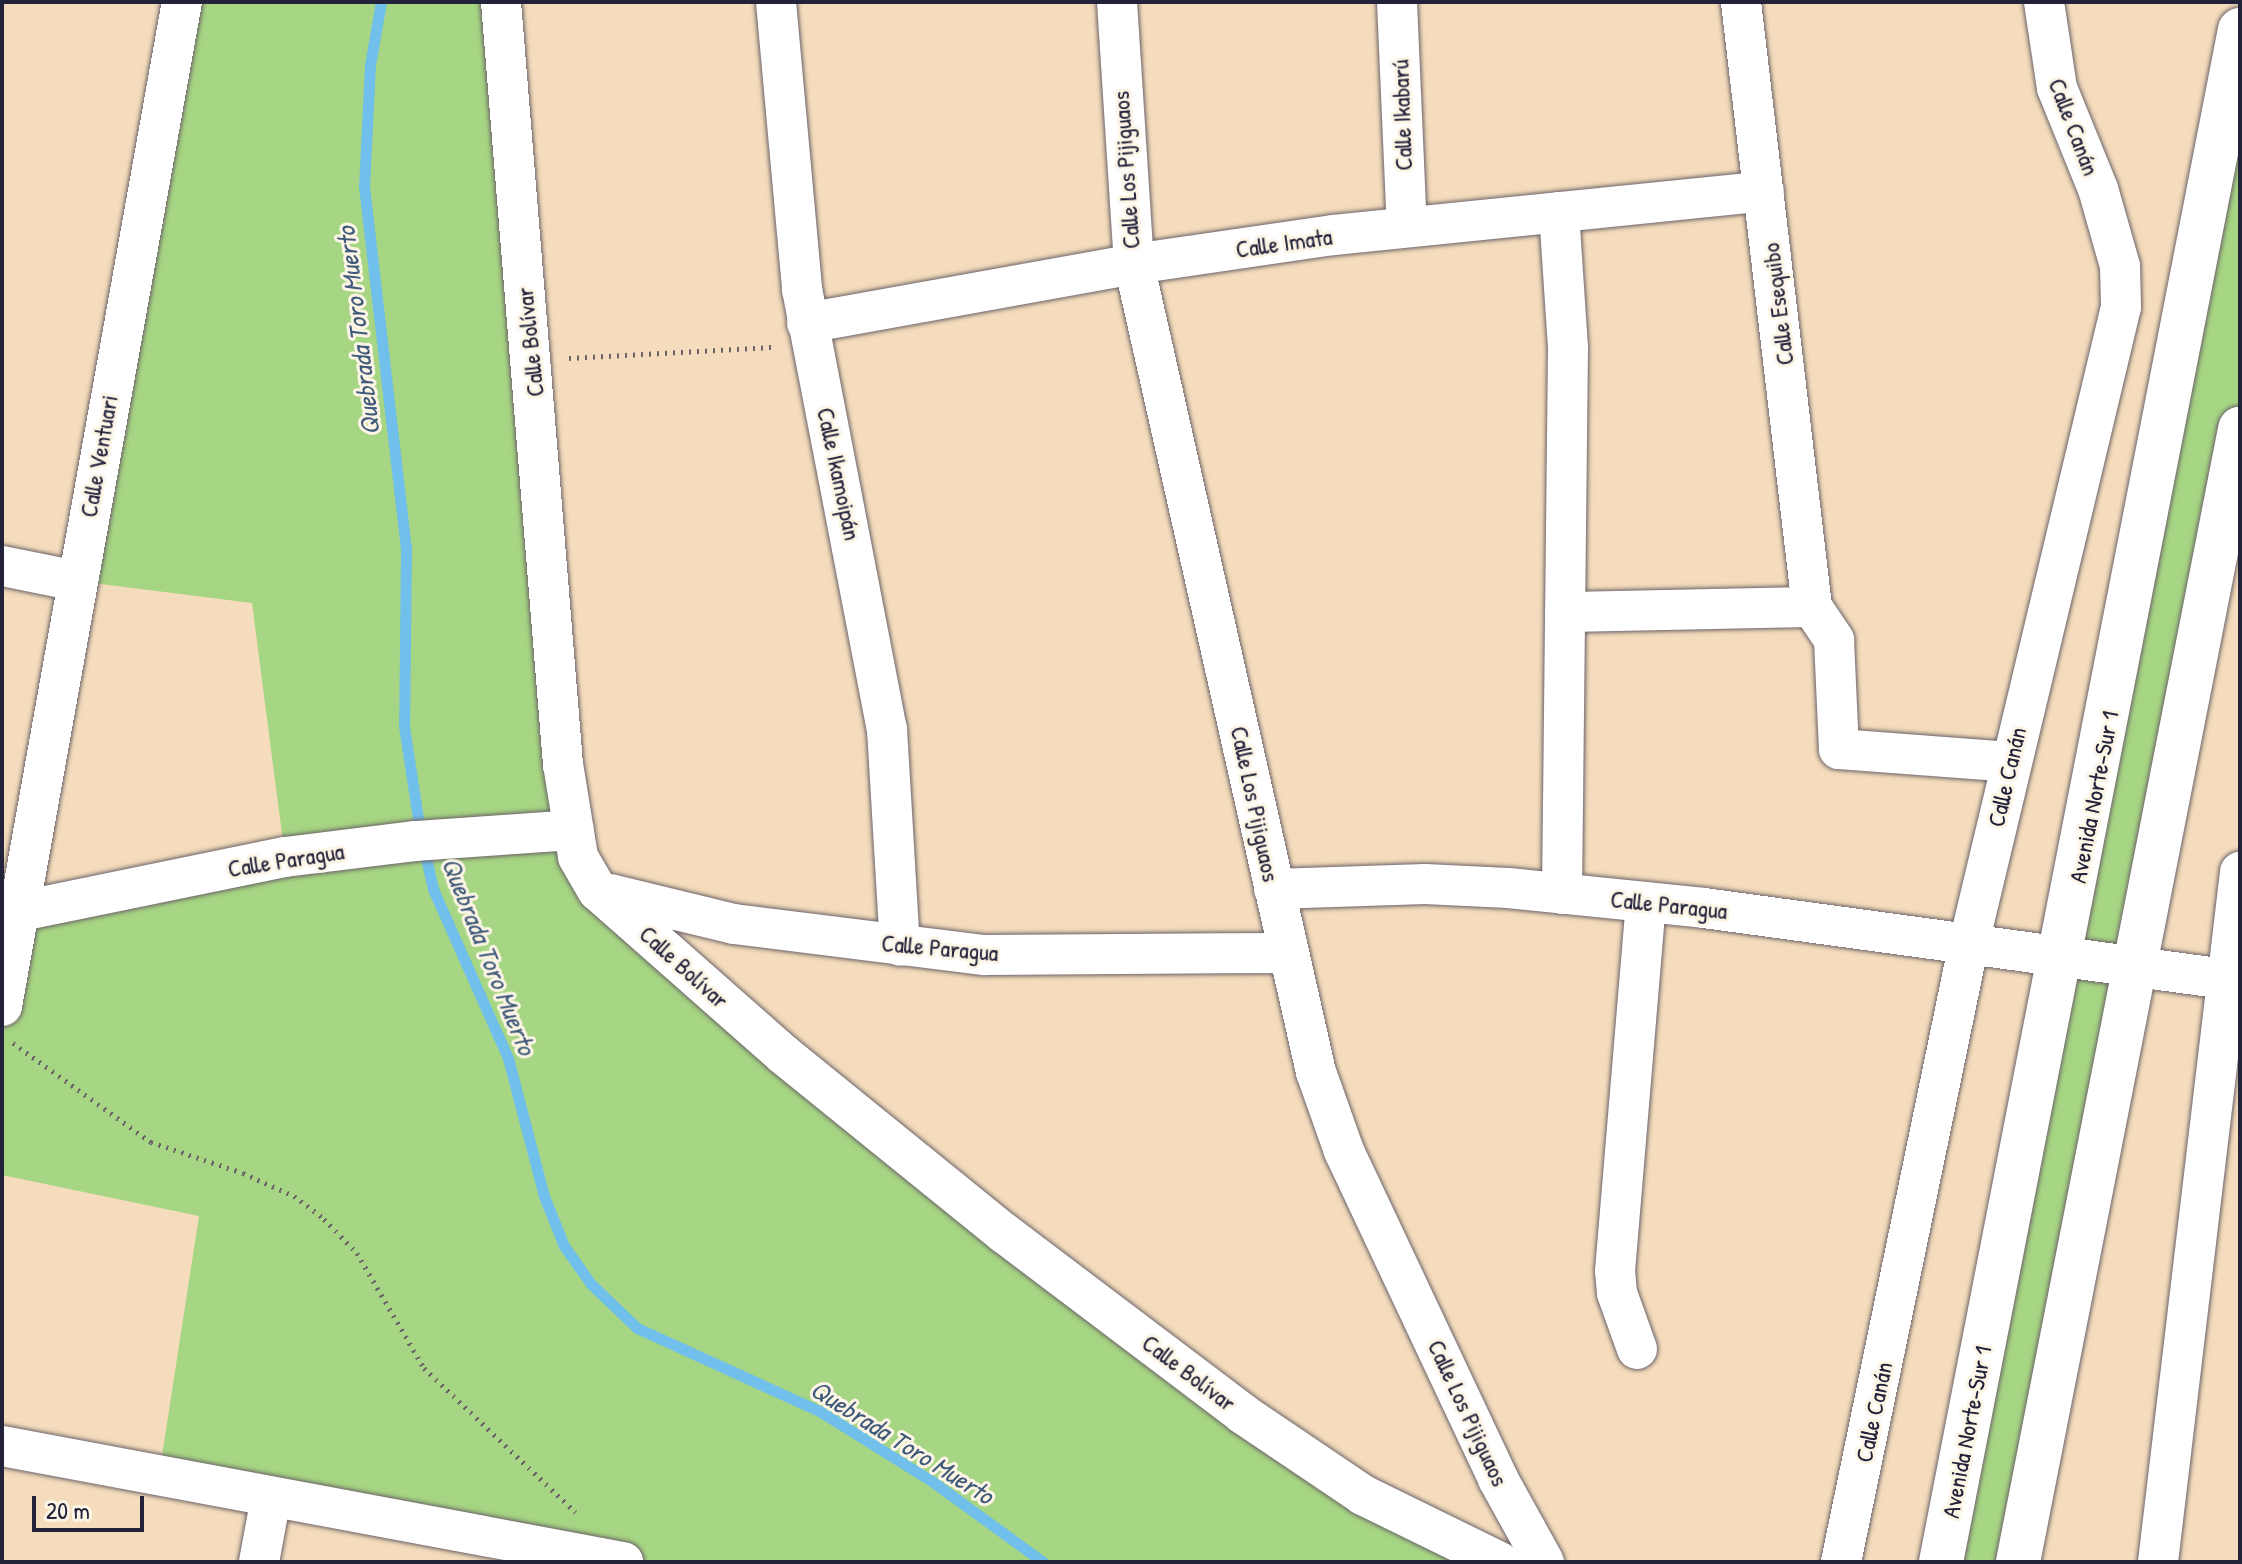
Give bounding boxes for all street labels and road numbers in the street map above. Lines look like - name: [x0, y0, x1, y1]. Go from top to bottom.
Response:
- street label: Calle Ikabarú: [1386, 59, 1418, 171]
- street label: Calle Canán: [2042, 74, 2106, 180]
- street label: Calle Los Pijiguaos: [1106, 90, 1146, 250]
- street label: Calle Imata: [1234, 222, 1334, 264]
- street label: Calle Esequibo: [1756, 241, 1800, 367]
- street label: Calle Bolívar: [510, 286, 550, 398]
- street label: Calle Ventuari: [74, 393, 124, 519]
- street label: Calle Ikamoipán: [811, 405, 867, 543]
- street label: Avenida Norte-Sur 1: [2063, 709, 2125, 885]
- street label: Calle Los Pijiguaos: [1225, 724, 1285, 884]
- street label: Calle Canán: [1982, 724, 2032, 830]
- street label: Calle Paragua: [226, 837, 346, 883]
- street label: Calle Paragua: [1609, 885, 1729, 925]
- street label: Calle Bolívar: [634, 920, 734, 1014]
- street label: Calle Paragua: [880, 929, 1000, 967]
- street label: Calle Bolívar: [1136, 1328, 1242, 1418]
- street label: Calle Los Pijiguaos: [1422, 1335, 1514, 1491]
- street label: Avenida Norte-Sur 1: [1936, 1344, 1998, 1520]
- street label: Calle Canán: [1849, 1359, 1899, 1465]

